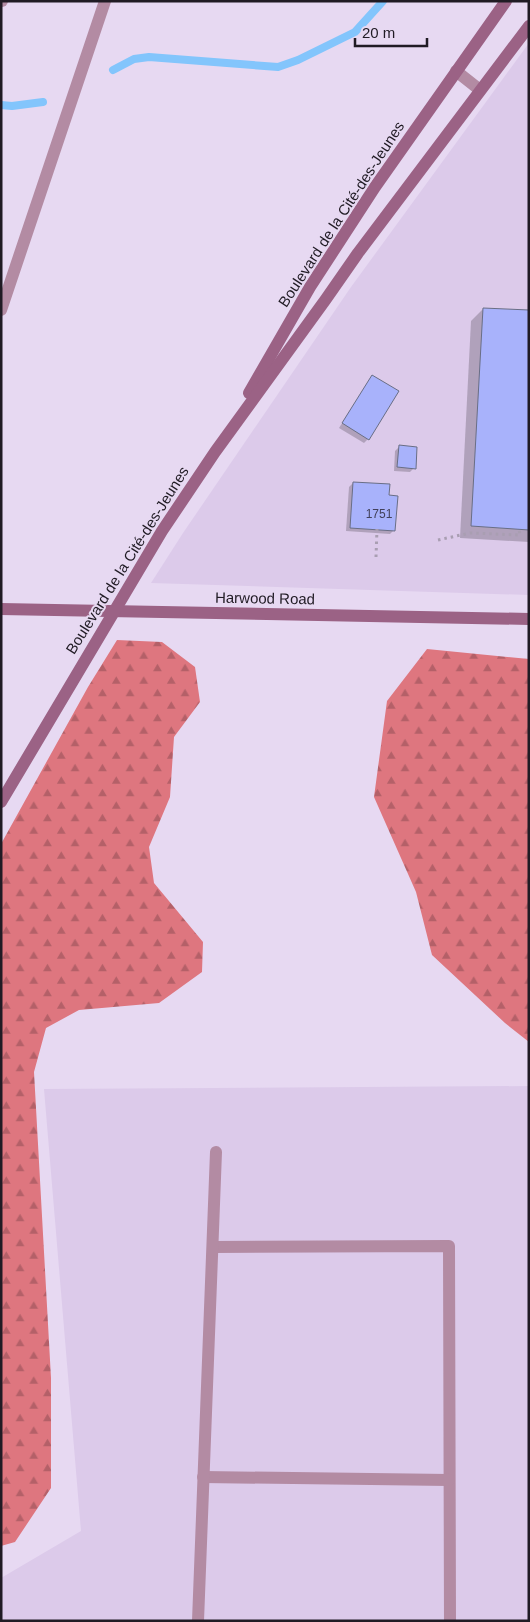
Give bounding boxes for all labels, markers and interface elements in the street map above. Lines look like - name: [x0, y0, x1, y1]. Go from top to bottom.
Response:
- scale bar: [355, 15, 428, 47]
- text: 20 m: [362, 24, 395, 41]
- street label: Boulevard de la Cité-des-Jeunes: [275, 118, 407, 310]
- street label: Boulevard de la Cité-des-Jeunes: [62, 463, 192, 657]
- house number: 1751: [366, 507, 393, 521]
- street label: Harwood Road: [215, 589, 315, 607]

